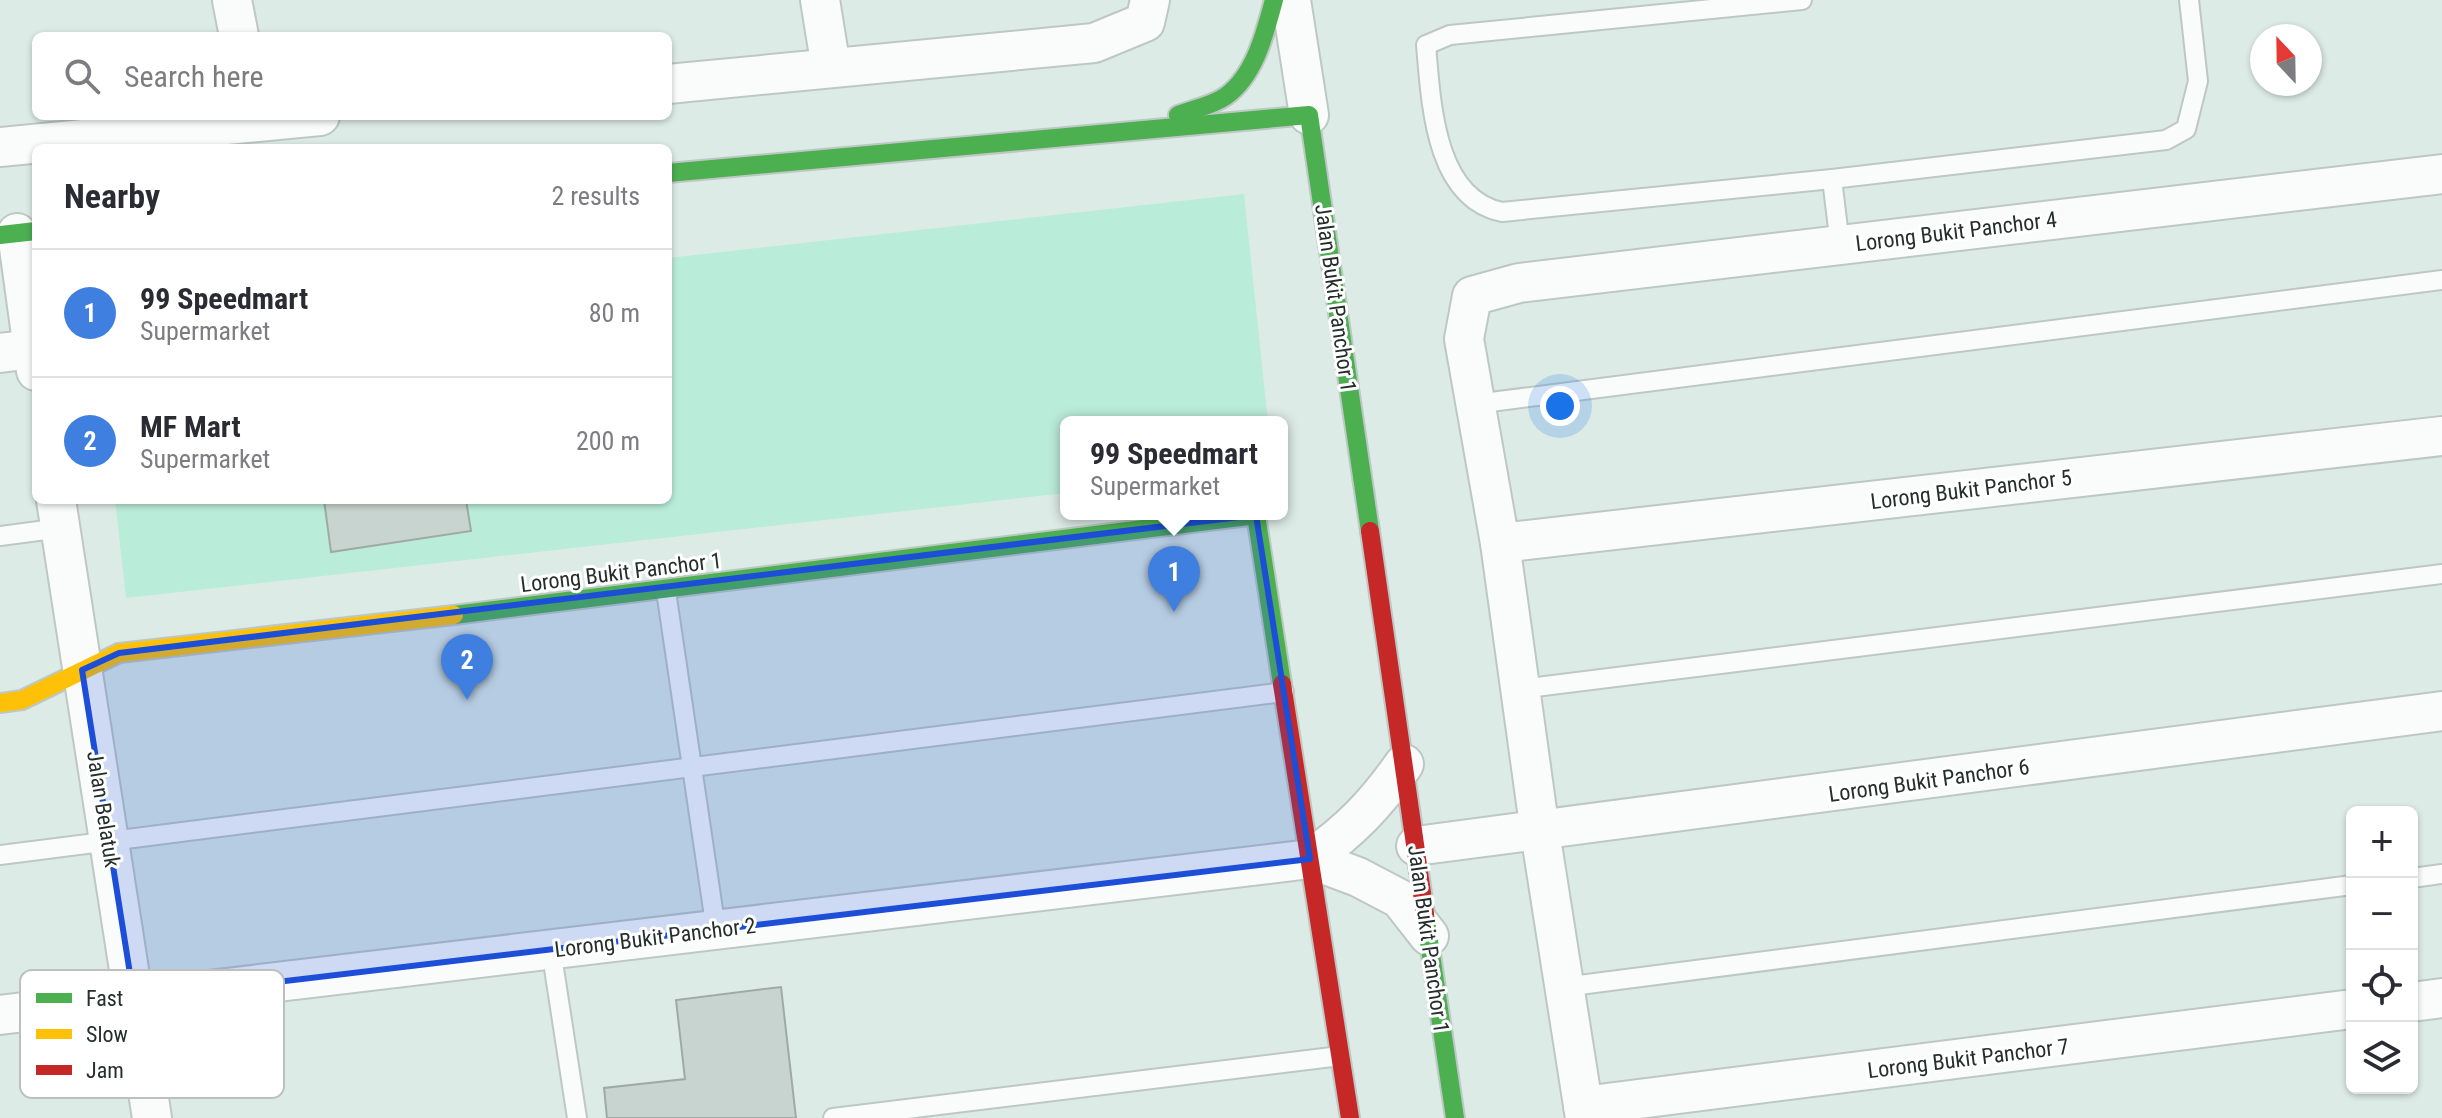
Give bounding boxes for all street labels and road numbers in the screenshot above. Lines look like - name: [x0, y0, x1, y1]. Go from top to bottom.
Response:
- street label: Jalan Bukit Panchor 1: [1310, 203, 1361, 394]
- street label: Lorong Bukit Panchor 4: [1854, 207, 2058, 256]
- street label: Lorong Bukit Panchor 5: [1869, 465, 2073, 514]
- street label: Lorong Bukit Panchor 1: [519, 548, 723, 597]
- street label: Jalan Belatuk: [82, 749, 125, 869]
- street label: Lorong Bukit Panchor 6: [1827, 754, 2031, 807]
- street label: Jalan Bukit Panchor 1: [1403, 844, 1454, 1035]
- street label: Lorong Bukit Panchor 2: [553, 913, 757, 962]
- street label: Lorong Bukit Panchor 7: [1866, 1034, 2070, 1083]

